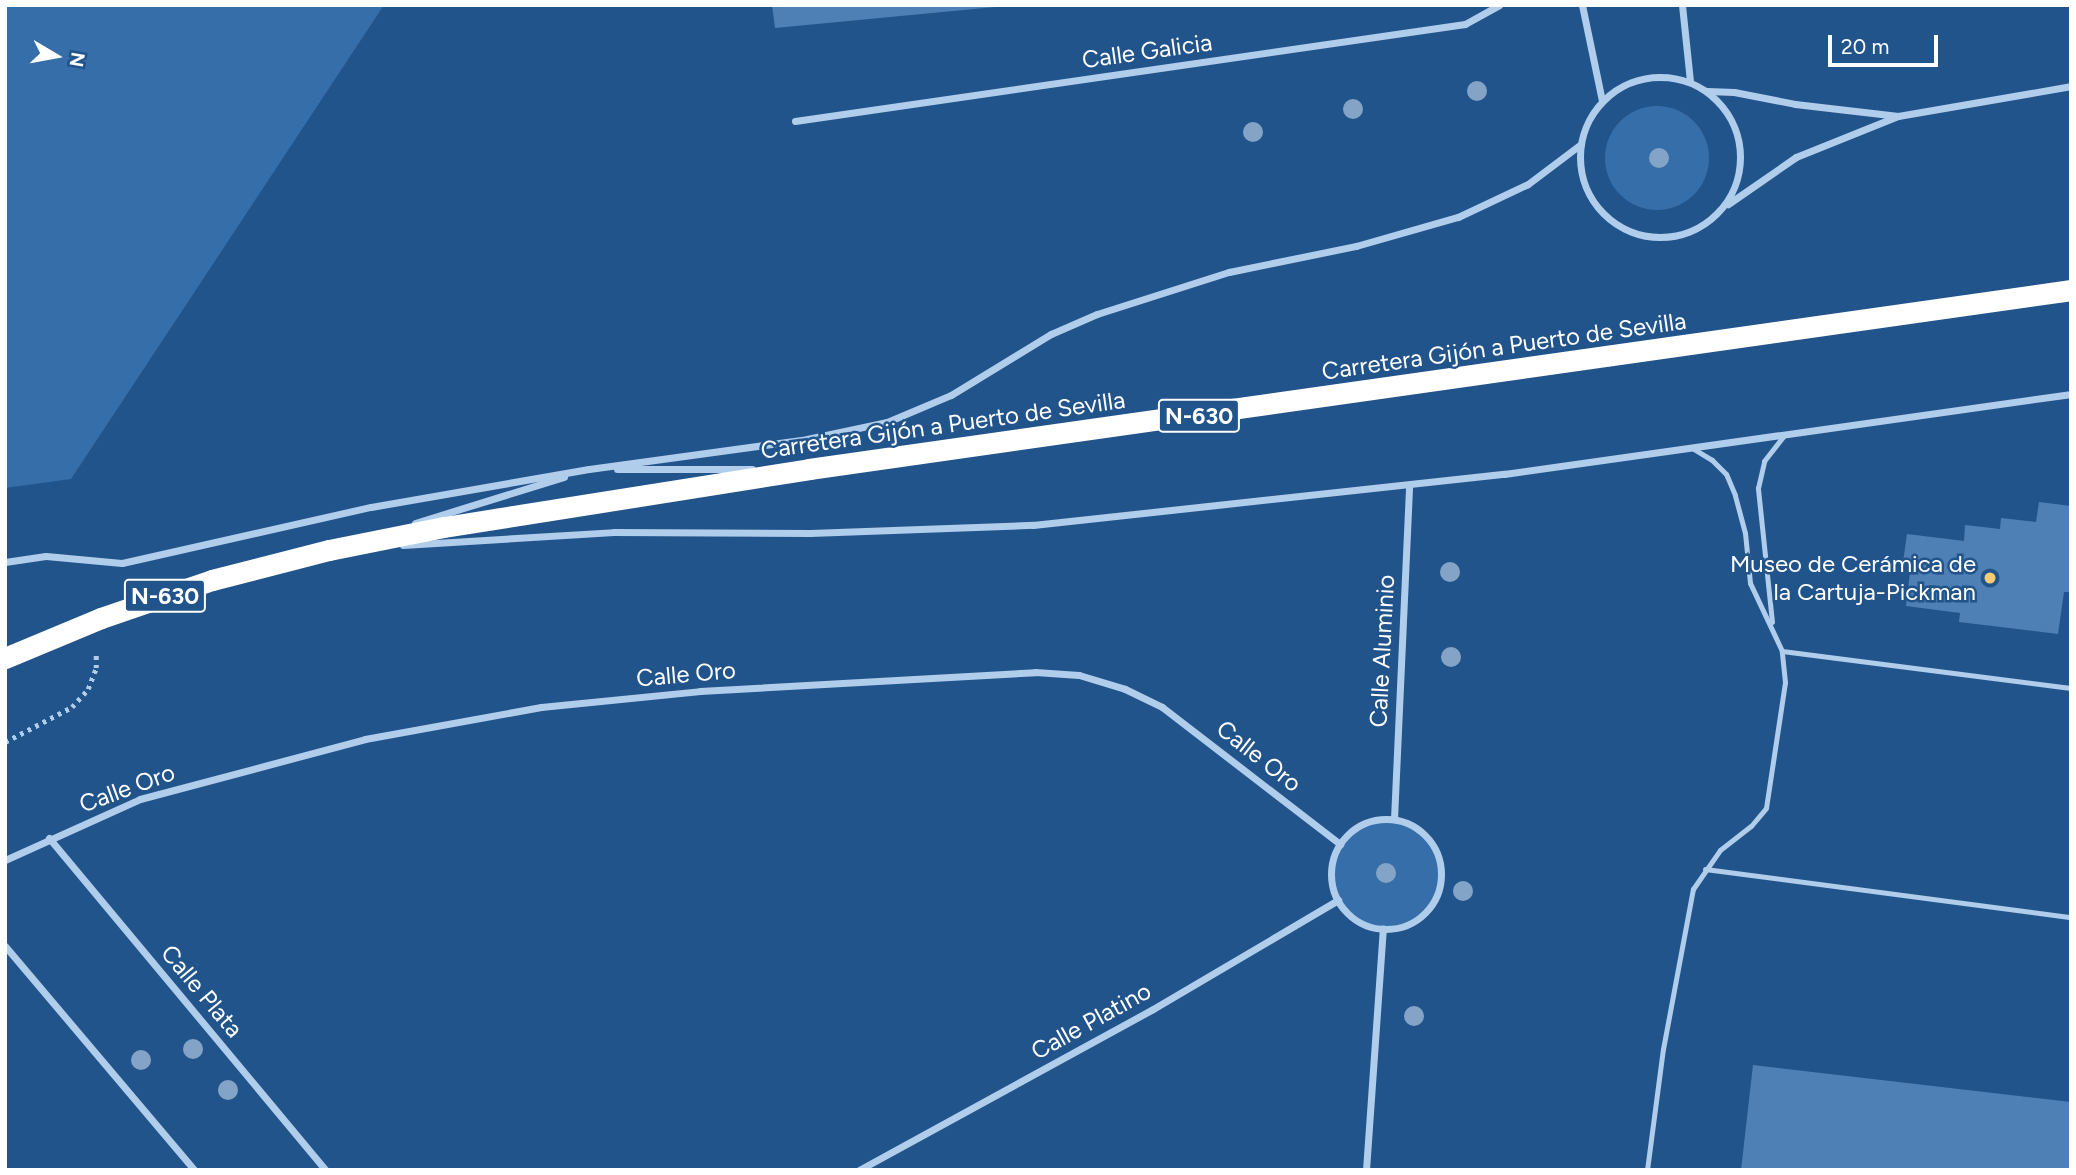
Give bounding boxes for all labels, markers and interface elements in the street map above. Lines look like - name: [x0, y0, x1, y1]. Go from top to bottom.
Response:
- north arrow: [21, 21, 91, 91]
- scale bar: [1831, 21, 1941, 65]
- street label: Calle Galicia: [1080, 28, 1214, 74]
- text: 20 m: [1841, 34, 1889, 59]
- text: N: [65, 51, 90, 69]
- street label: Carretera Gijón a Puerto de Sevilla: [1320, 306, 1688, 386]
- street label: Carretera Gijón a Puerto de Sevilla: [759, 385, 1127, 465]
- road number: N-630: [1157, 396, 1241, 436]
- place label: Museo de Cerámica de la Cartuja-Pickman: [1730, 550, 1976, 606]
- marker: Museo de Cerámica de la Cartuja-Pickman: [1982, 570, 1998, 586]
- street label: Calle Aluminio: [1364, 574, 1400, 728]
- road number: N-630: [123, 576, 207, 616]
- street label: Calle Oro: [635, 655, 737, 693]
- street label: Calle Oro: [1211, 714, 1307, 798]
- street label: Calle Oro: [75, 757, 179, 819]
- street label: Calle Plata: [155, 939, 249, 1043]
- street label: Calle Platino: [1026, 976, 1156, 1066]

